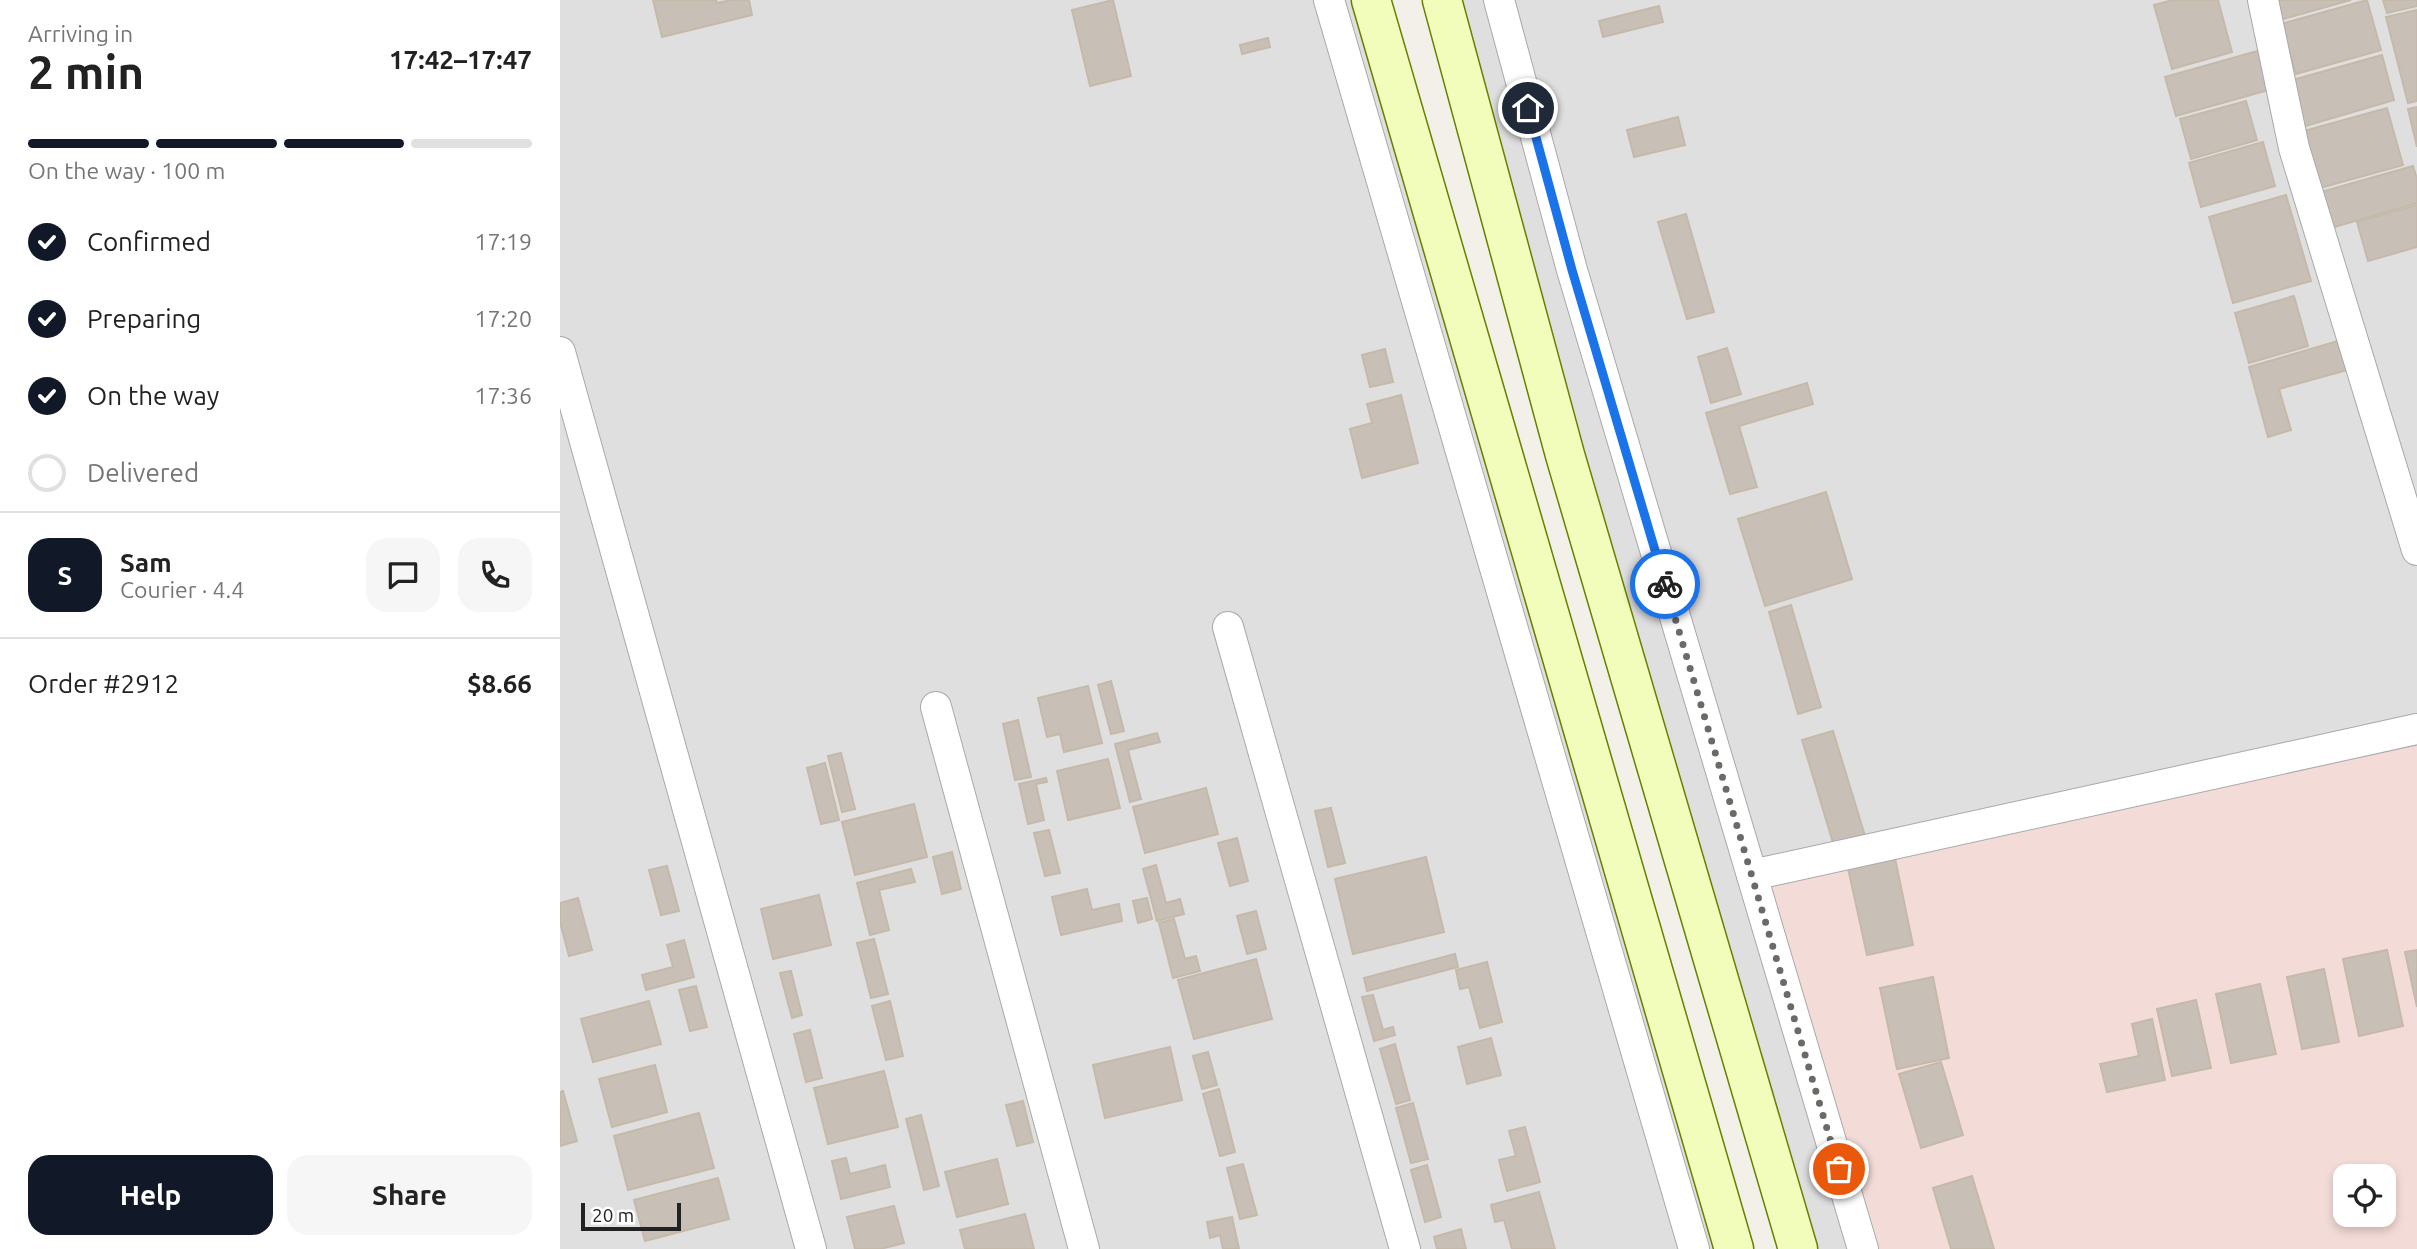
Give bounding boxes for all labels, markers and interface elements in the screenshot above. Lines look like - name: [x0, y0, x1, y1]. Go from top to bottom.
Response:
- text: Arriving in: [28, 21, 133, 46]
- text: 17:42–17:47: [389, 45, 532, 74]
- text: 2 min: [28, 46, 144, 98]
- pin: [1498, 78, 1558, 138]
- icon: home: [1509, 89, 1547, 127]
- text: On the way · 100 m: [28, 158, 225, 183]
- icon: check: [28, 223, 66, 261]
- text: Confirmed: [87, 227, 211, 256]
- text: 17:19: [474, 229, 532, 254]
- icon: check: [28, 300, 66, 338]
- text: Preparing: [87, 304, 201, 333]
- text: 17:20: [474, 306, 532, 331]
- icon: check: [28, 377, 66, 415]
- text: On the way: [87, 381, 219, 410]
- text: 17:36: [474, 383, 532, 408]
- text: Delivered: [87, 458, 199, 487]
- button: chat: [366, 538, 440, 612]
- button: phone: [458, 538, 532, 612]
- text: Sam: [120, 548, 172, 577]
- courier: [1630, 549, 1700, 619]
- text: S: [58, 561, 72, 590]
- icon: bike: [1646, 565, 1684, 603]
- text: Courier · 4.4: [120, 577, 244, 602]
- text: Order #2912: [28, 669, 179, 698]
- text: $8.66: [467, 669, 532, 698]
- pin: [1809, 1139, 1869, 1199]
- icon: bag: [1820, 1150, 1858, 1188]
- button: Help: [28, 1155, 273, 1235]
- button: Share: [287, 1155, 532, 1235]
- map controls: [2333, 1164, 2396, 1227]
- button: locate: [2333, 1164, 2396, 1227]
- scale bar: [581, 1200, 681, 1232]
- text: 20 m: [592, 1204, 634, 1226]

